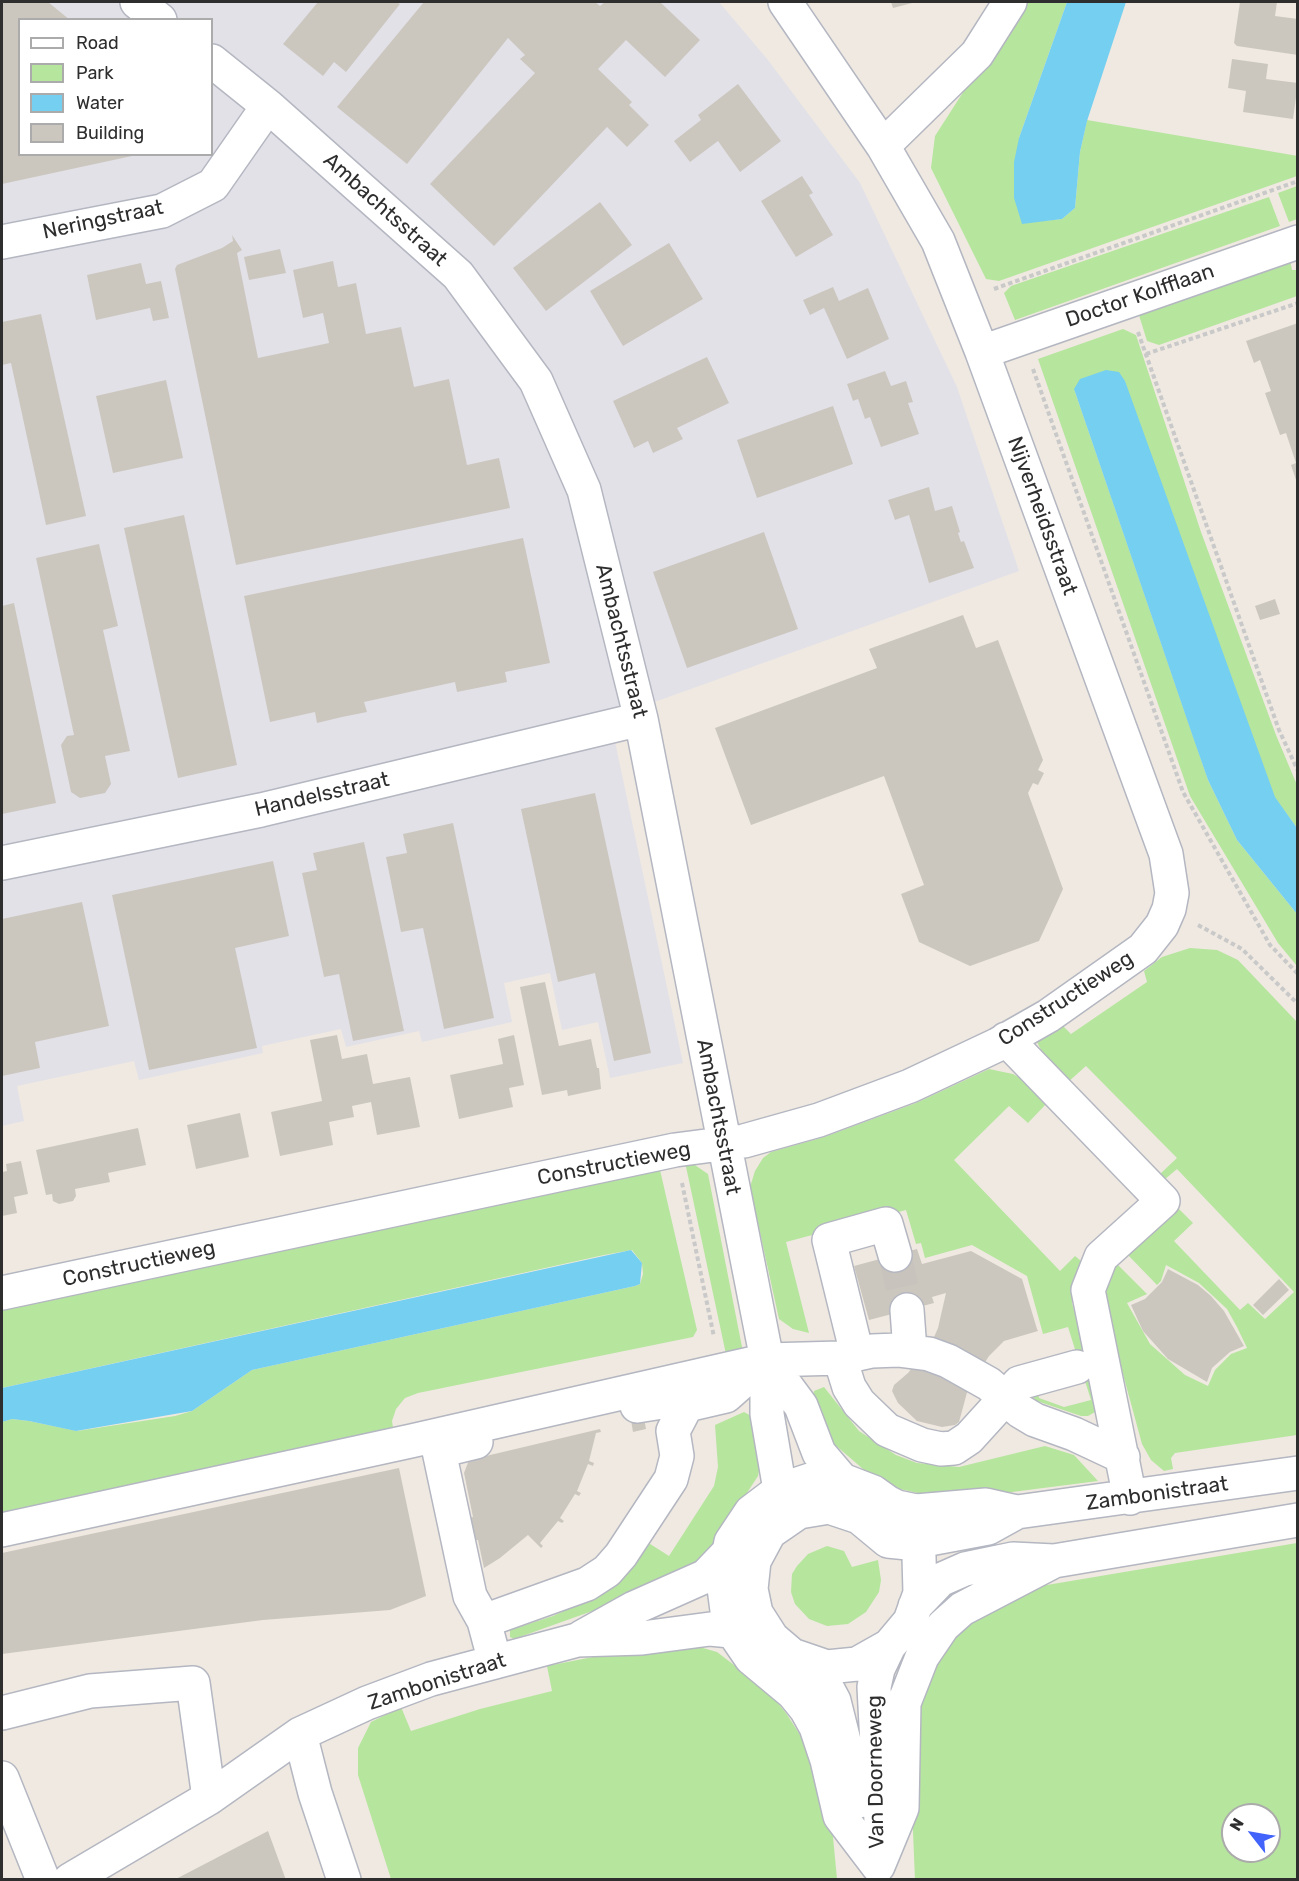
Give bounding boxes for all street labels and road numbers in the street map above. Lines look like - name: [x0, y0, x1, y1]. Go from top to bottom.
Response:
- street label: Ambachtsstraat: [318, 148, 452, 272]
- street label: Neringstraat: [40, 195, 166, 245]
- street label: Doctor Kolfflaan: [1062, 259, 1218, 333]
- street label: Nijverheidsstraat: [1002, 433, 1082, 599]
- street label: Ambachtsstraat: [590, 561, 652, 721]
- street label: Handelsstraat: [252, 767, 392, 823]
- street label: Constructieweg: [994, 946, 1138, 1052]
- street label: Ambachtsstraat: [691, 1037, 745, 1197]
- street label: Constructieweg: [535, 1137, 693, 1191]
- street label: Constructieweg: [60, 1236, 218, 1292]
- street label: Zambonistraat: [1084, 1472, 1230, 1516]
- street label: Zambonistraat: [365, 1648, 509, 1716]
- street label: Van Doorneweg: [862, 1695, 890, 1849]

